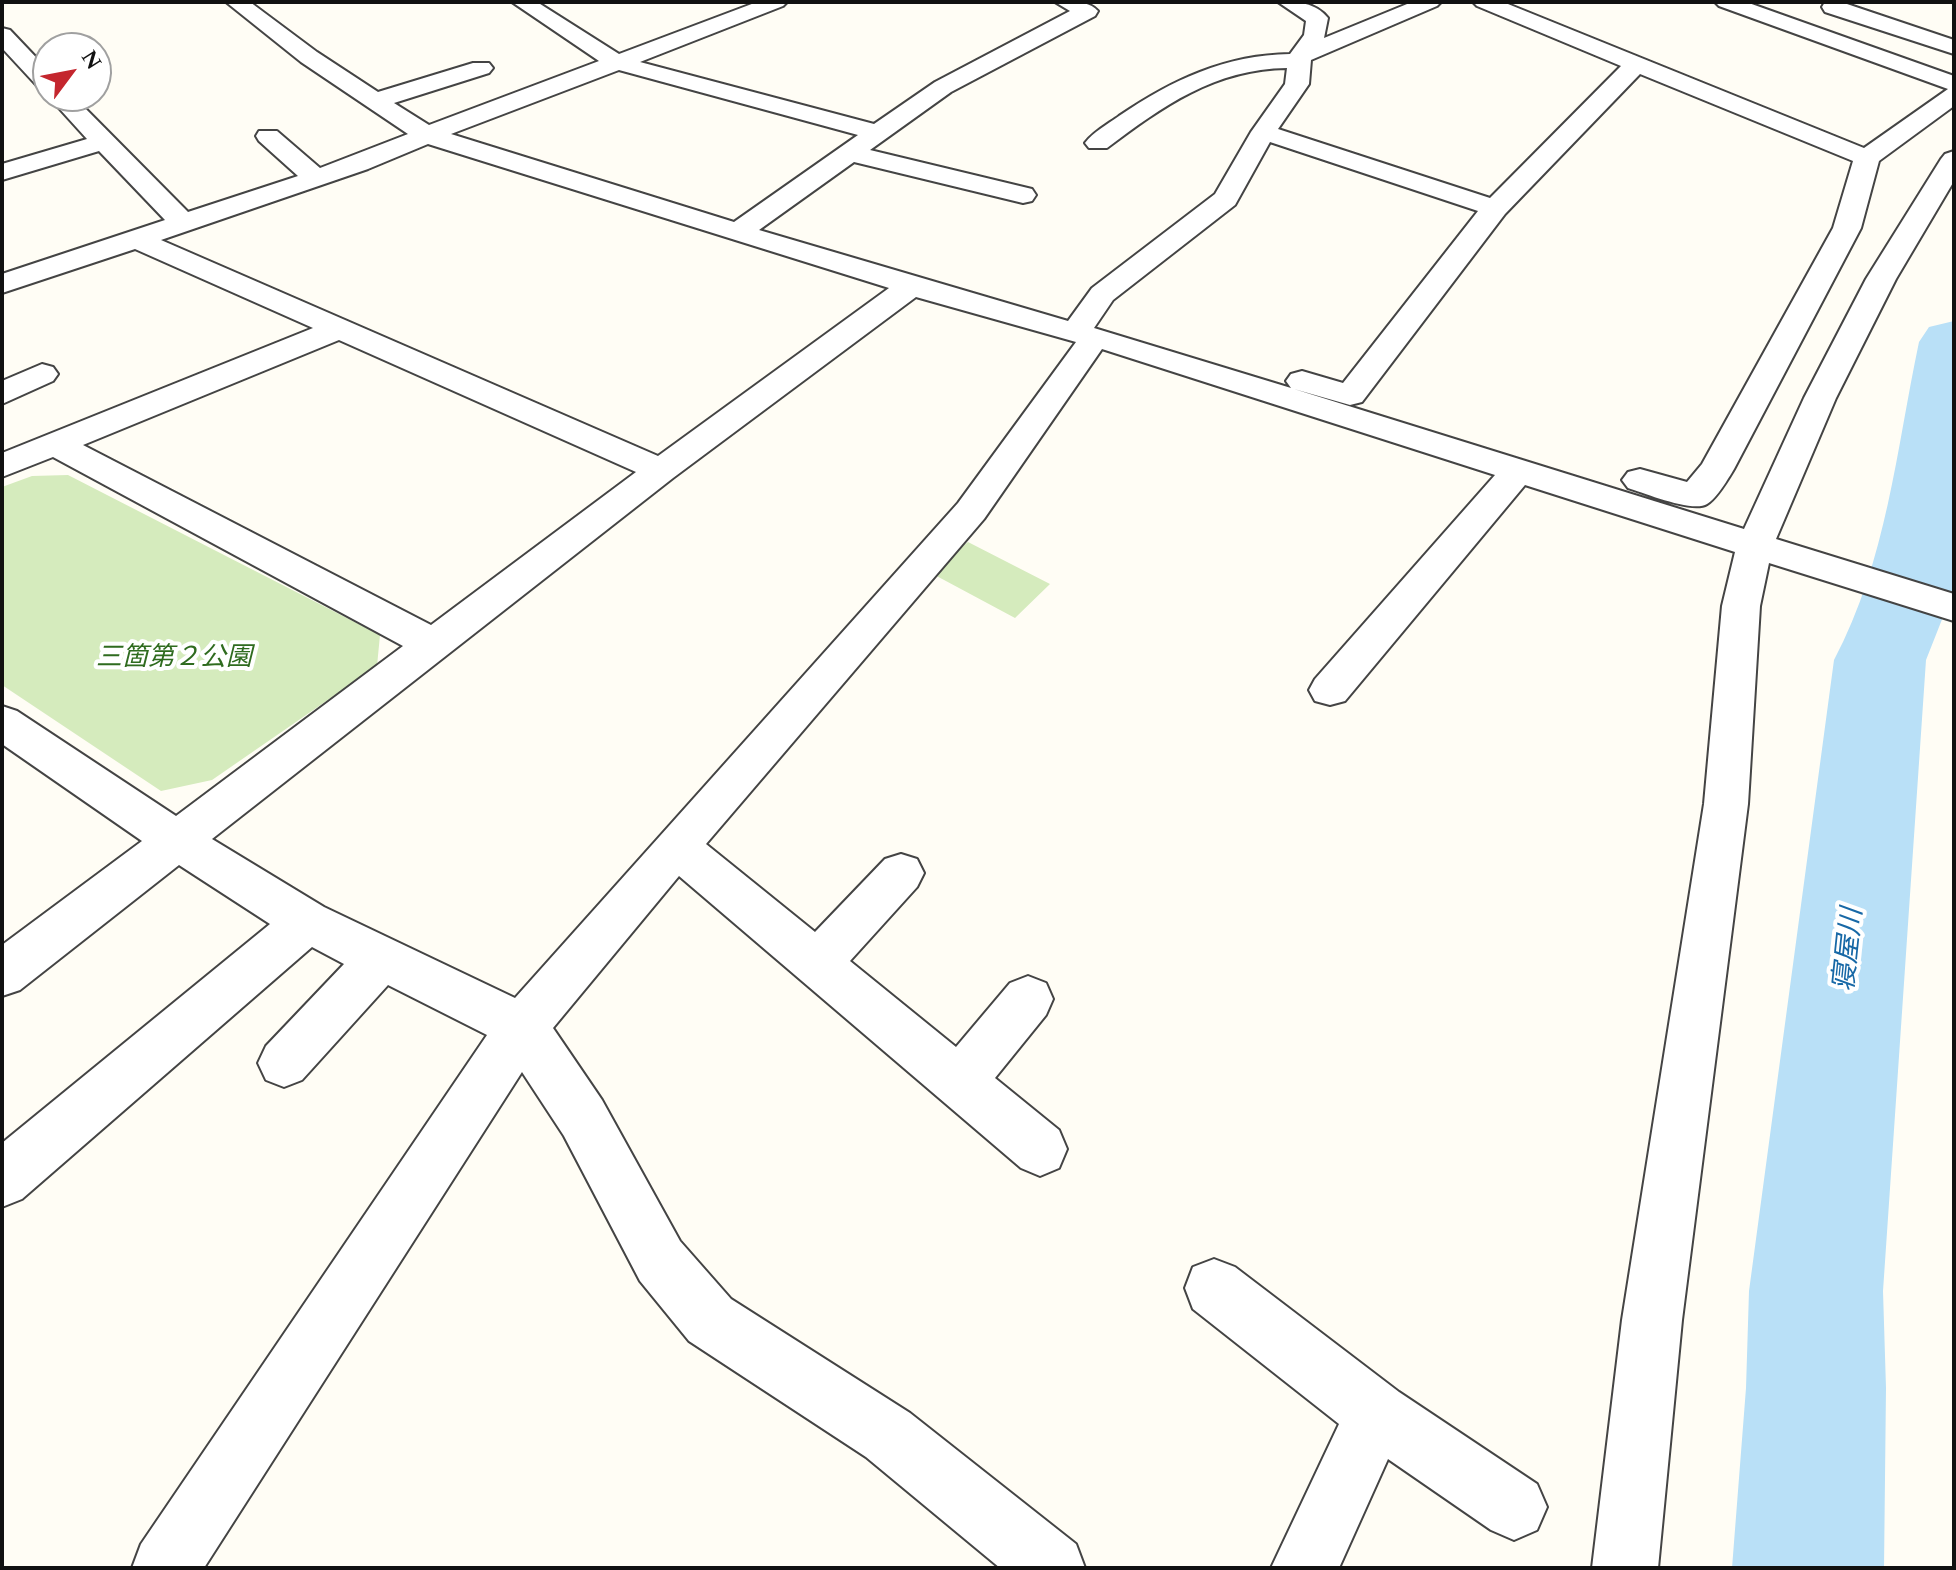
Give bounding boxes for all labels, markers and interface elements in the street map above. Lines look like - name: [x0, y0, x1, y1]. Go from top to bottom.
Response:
- north arrow: [32, 32, 112, 112]
- text: N: [72, 44, 110, 76]
- park label: 三箇第２公園: [96, 644, 252, 676]
- water label: 寝屋川: [1830, 906, 1872, 994]

